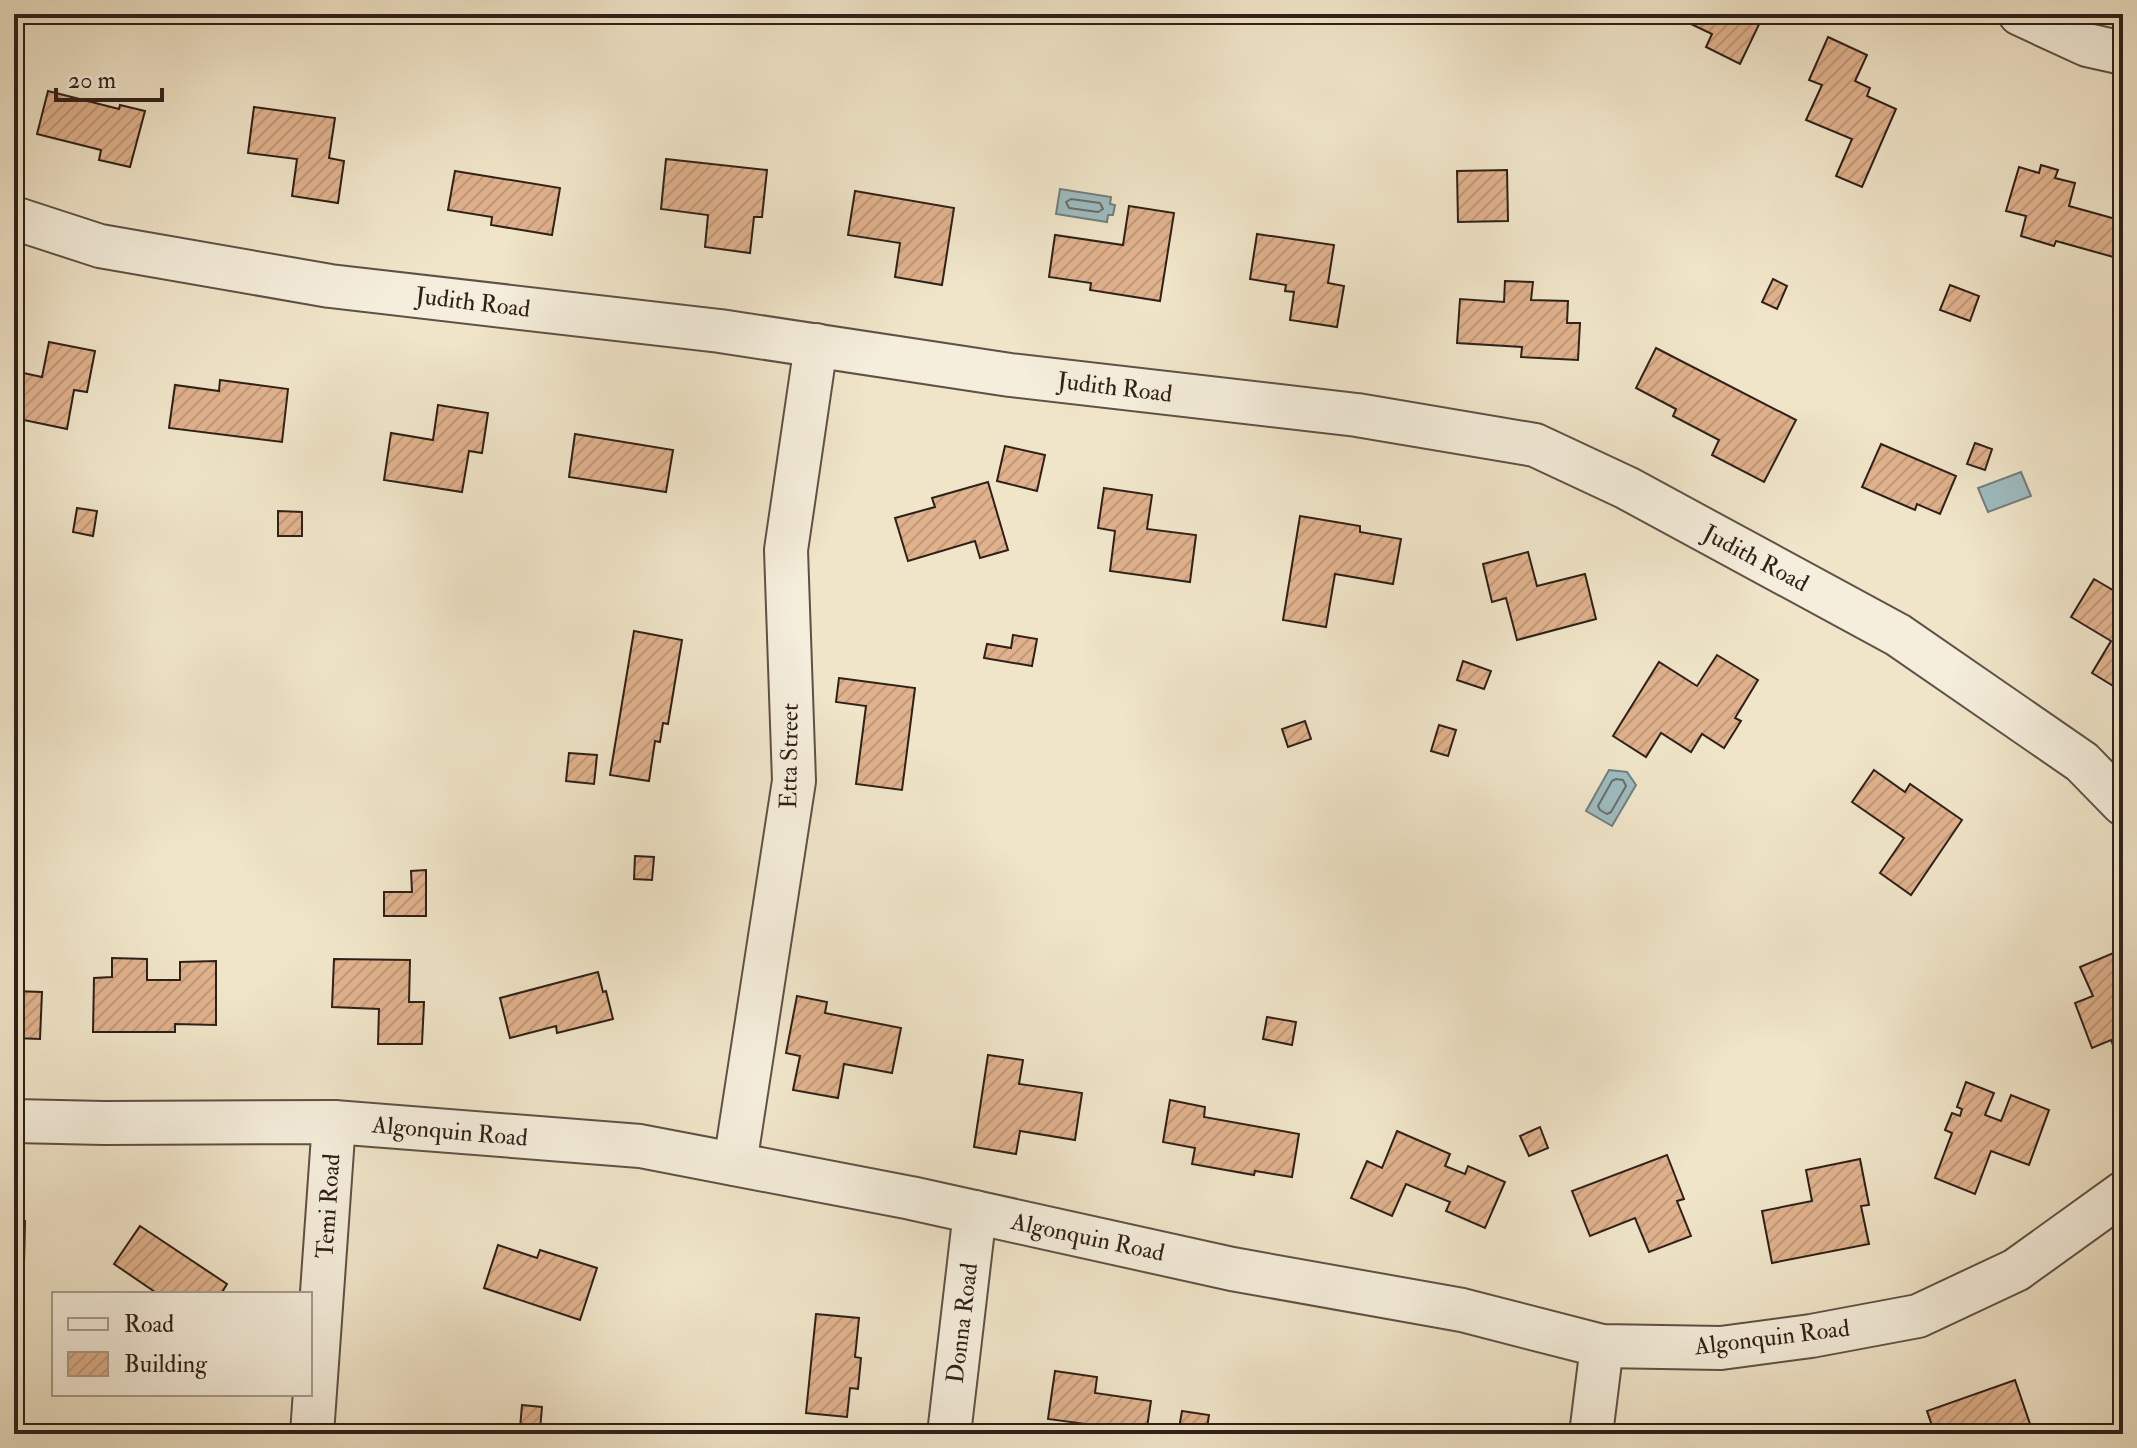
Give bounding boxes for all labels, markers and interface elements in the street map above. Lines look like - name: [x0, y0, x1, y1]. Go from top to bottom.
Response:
- scale bar: [56, 52, 162, 102]
- text: 20 m: [68, 65, 117, 96]
- street label: Judith Road: [413, 280, 532, 325]
- street label: Judith Road: [1055, 365, 1174, 410]
- street label: Judith Road: [1697, 517, 1814, 599]
- street label: Etta Street: [773, 703, 806, 809]
- street label: Algonquin Road: [370, 1109, 529, 1154]
- street label: Temi Road: [309, 1152, 348, 1260]
- street label: Algonquin Road: [1007, 1206, 1168, 1269]
- street label: Donna Road: [940, 1261, 985, 1385]
- legend: [52, 1292, 312, 1396]
- text: Road: [124, 1309, 174, 1340]
- street label: Algonquin Road: [1692, 1313, 1852, 1363]
- text: Building: [124, 1349, 208, 1380]

